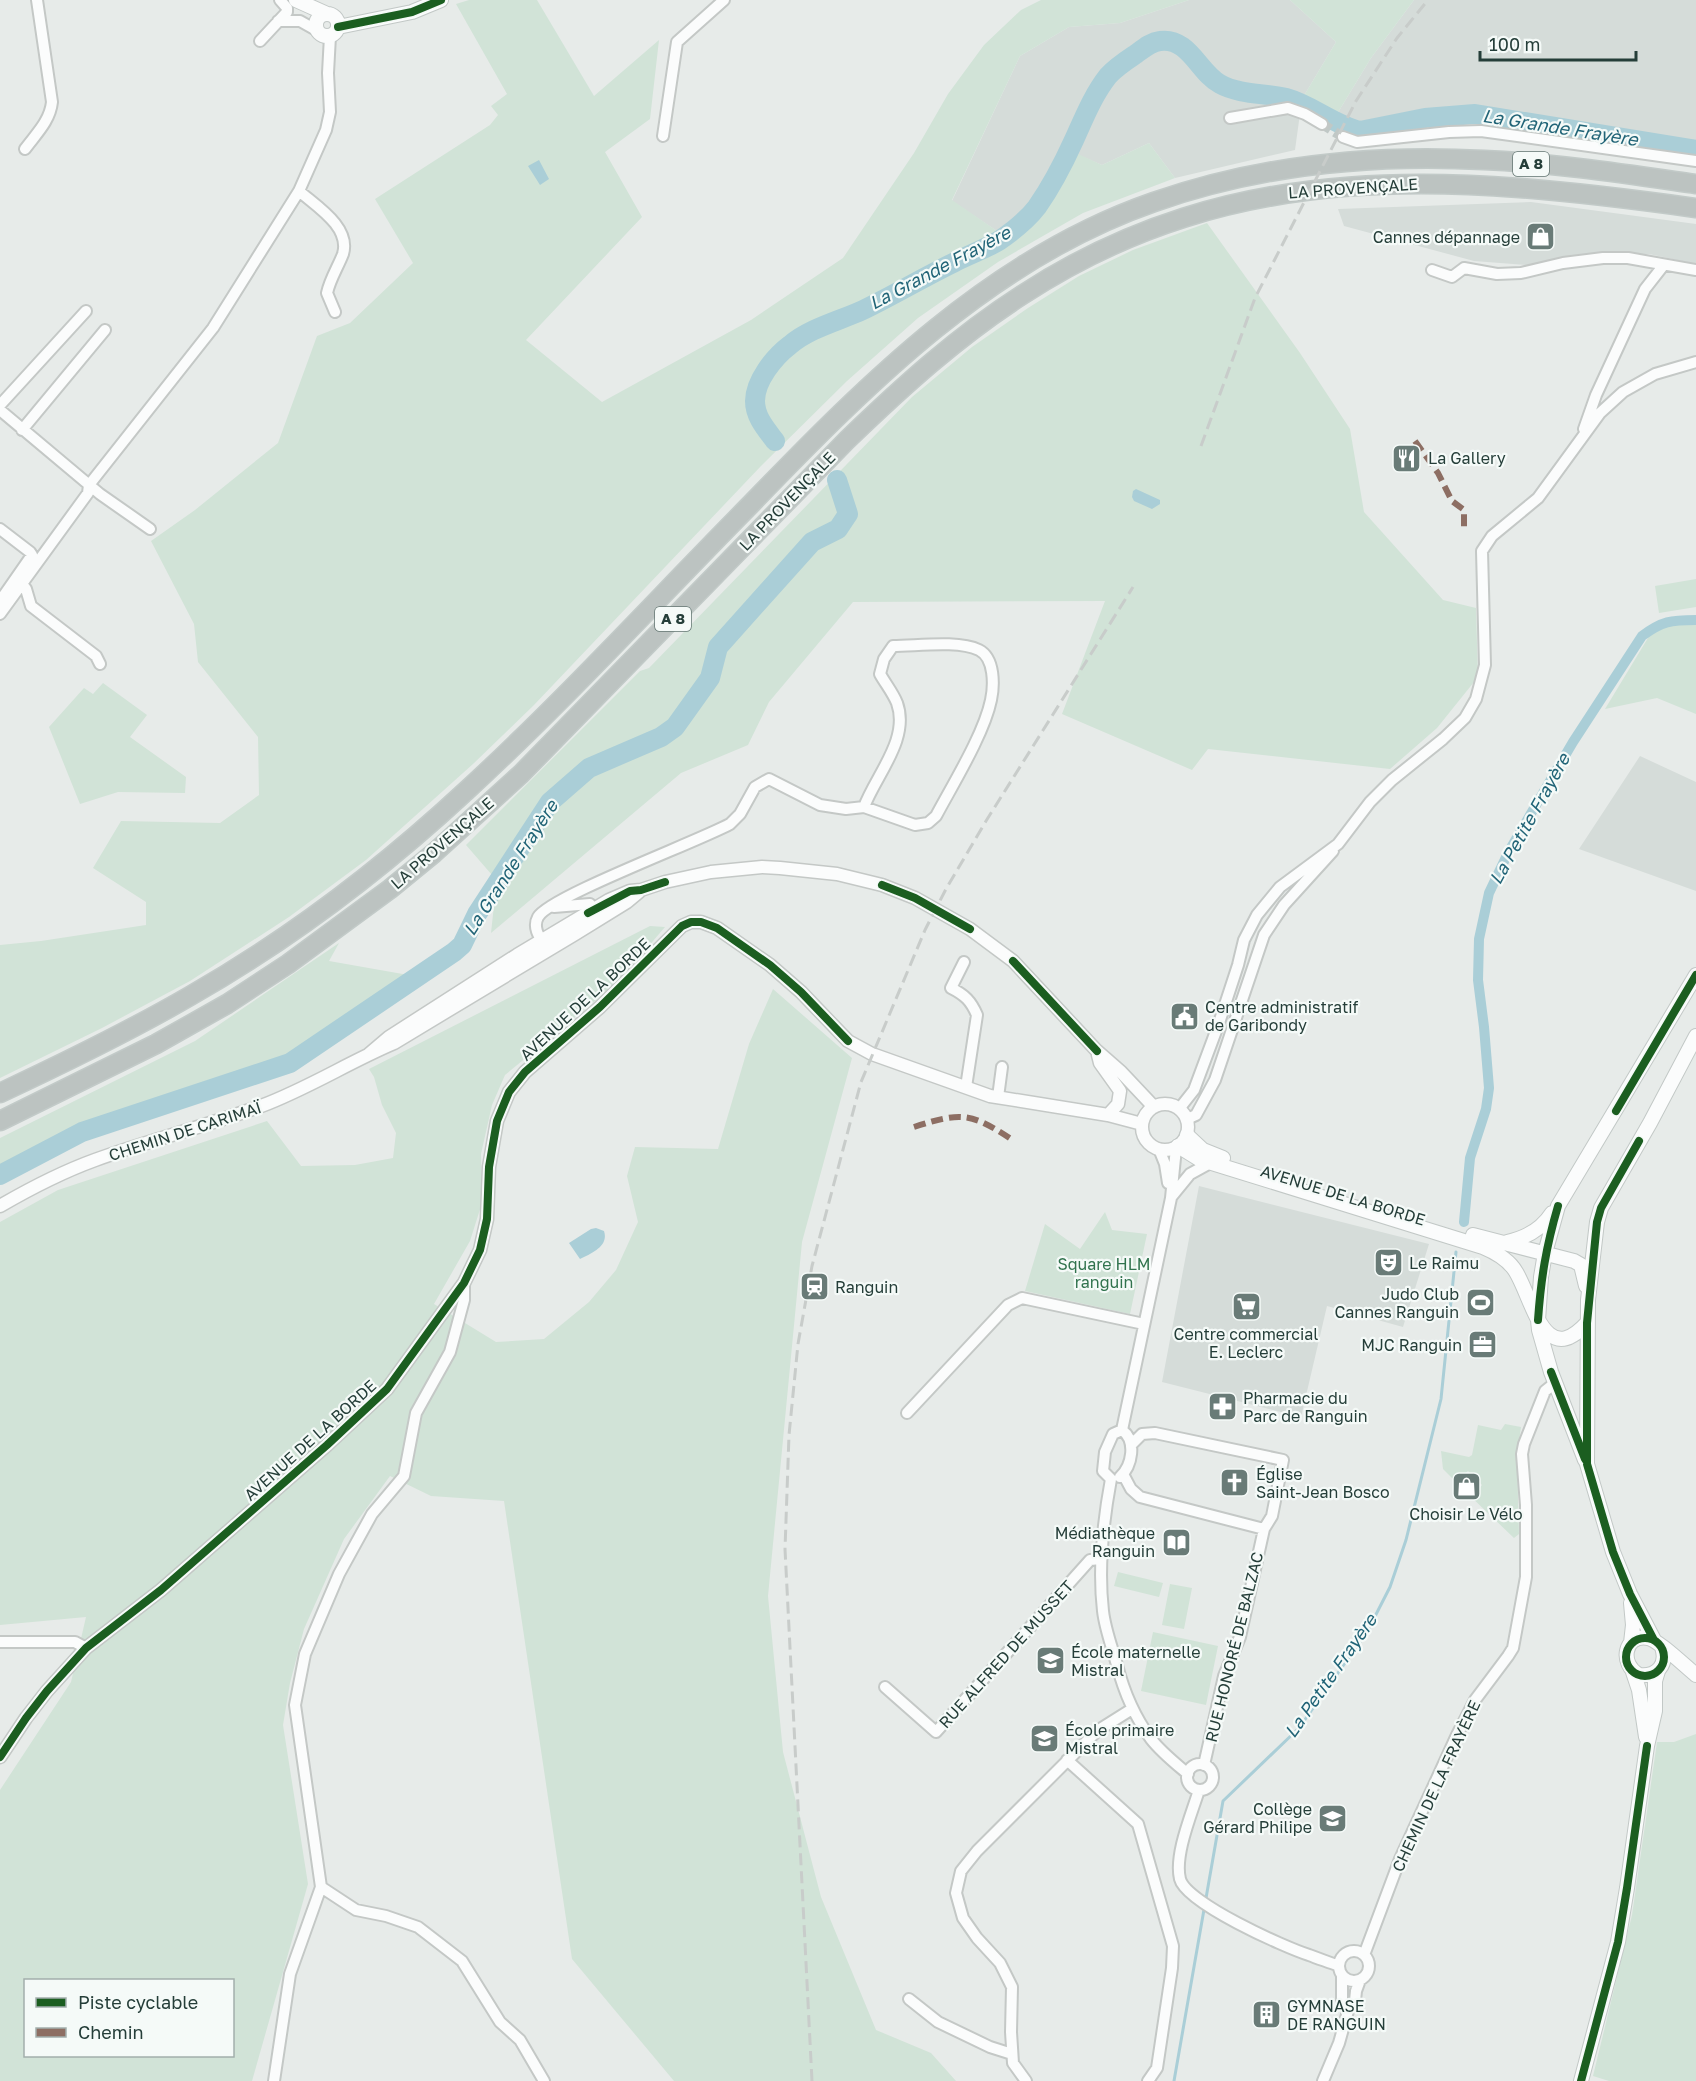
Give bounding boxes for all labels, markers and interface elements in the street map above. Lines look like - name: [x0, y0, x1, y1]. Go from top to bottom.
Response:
- scale bar: [1480, 24, 1636, 62]
- text: 100 m: [1489, 33, 1540, 55]
- water label: La Grande Frayère: [1481, 104, 1641, 150]
- road number: A 8: [1513, 152, 1549, 176]
- street label: LA PROVENÇALE: [1287, 173, 1419, 203]
- water label: La Grande Frayère: [865, 220, 1015, 314]
- shop icon: Cannes dépannage: [1525, 221, 1557, 253]
- place label: Cannes dépannage: [1373, 227, 1520, 247]
- restaurant icon: La Gallery: [1391, 442, 1423, 474]
- street label: LA PROVENÇALE: [735, 447, 839, 555]
- place label: La Gallery: [1428, 448, 1506, 468]
- road number: A 8: [655, 607, 691, 631]
- water label: La Petite Frayère: [1484, 748, 1575, 888]
- street label: LA PROVENÇALE: [386, 793, 498, 893]
- water label: La Grande Frayère: [458, 794, 563, 939]
- street label: AVENUE DE LA BORDE: [516, 933, 654, 1065]
- place label: Centre administratif de Garibondy: [1205, 997, 1359, 1035]
- public building icon: Centre administratif de Garibondy: [1168, 1000, 1200, 1032]
- street label: CHEMIN DE CARIMAÏ: [106, 1097, 265, 1165]
- street label: AVENUE DE LA BORDE: [1258, 1160, 1428, 1230]
- theatre icon: Le Raimu: [1372, 1247, 1404, 1279]
- place label: Le Raimu: [1409, 1253, 1479, 1273]
- park label: Square HLM ranguin: [1057, 1254, 1151, 1292]
- station icon: Ranguin: [798, 1271, 830, 1303]
- place label: Ranguin: [835, 1277, 898, 1297]
- place label: Judo Club Cannes Ranguin: [1334, 1284, 1459, 1322]
- sports icon: Judo Club Cannes Ranguin: [1464, 1287, 1496, 1319]
- supermarket icon: Centre commercial E. Leclerc: [1230, 1290, 1262, 1322]
- place label: Centre commercial E. Leclerc: [1174, 1324, 1318, 1362]
- office icon: MJC Ranguin: [1467, 1329, 1499, 1361]
- place label: MJC Ranguin: [1361, 1335, 1462, 1355]
- street label: AVENUE DE LA BORDE: [240, 1375, 380, 1505]
- place label: Pharmacie du Parc de Ranguin: [1243, 1388, 1368, 1426]
- pharmacy icon: Pharmacie du Parc de Ranguin: [1206, 1391, 1238, 1423]
- place label: Église Saint-Jean Bosco: [1256, 1464, 1390, 1502]
- church icon: Église Saint-Jean Bosco: [1219, 1467, 1251, 1499]
- shop icon: Choisir Le Vélo: [1450, 1470, 1482, 1502]
- place label: Choisir Le Vélo: [1409, 1504, 1523, 1524]
- place label: Médiathèque Ranguin: [1055, 1523, 1155, 1561]
- library icon: Médiathèque Ranguin: [1160, 1526, 1192, 1558]
- street label: RUE HONORÉ DE BALZAC: [1201, 1550, 1267, 1744]
- street label: RUE ALFRED DE MUSSET: [934, 1576, 1078, 1732]
- water label: La Petite Frayère: [1279, 1608, 1382, 1742]
- place label: École maternelle Mistral: [1071, 1642, 1201, 1680]
- school or university icon: École maternelle Mistral: [1034, 1645, 1066, 1677]
- street label: CHEMIN DE LA FRAYÈRE: [1387, 1697, 1485, 1875]
- place label: École primaire Mistral: [1065, 1720, 1174, 1758]
- school or university icon: École primaire Mistral: [1028, 1723, 1060, 1755]
- place label: Collège Gérard Philipe: [1203, 1799, 1312, 1837]
- school or university icon: Collège Gérard Philipe: [1317, 1802, 1349, 1834]
- legend: [24, 1979, 234, 2057]
- text: Piste cyclable: [78, 1991, 198, 2013]
- place label: GYMNASE DE RANGUIN: [1287, 1996, 1386, 2034]
- building icon: GYMNASE DE RANGUIN: [1250, 1999, 1282, 2031]
- text: Chemin: [78, 2021, 144, 2043]

